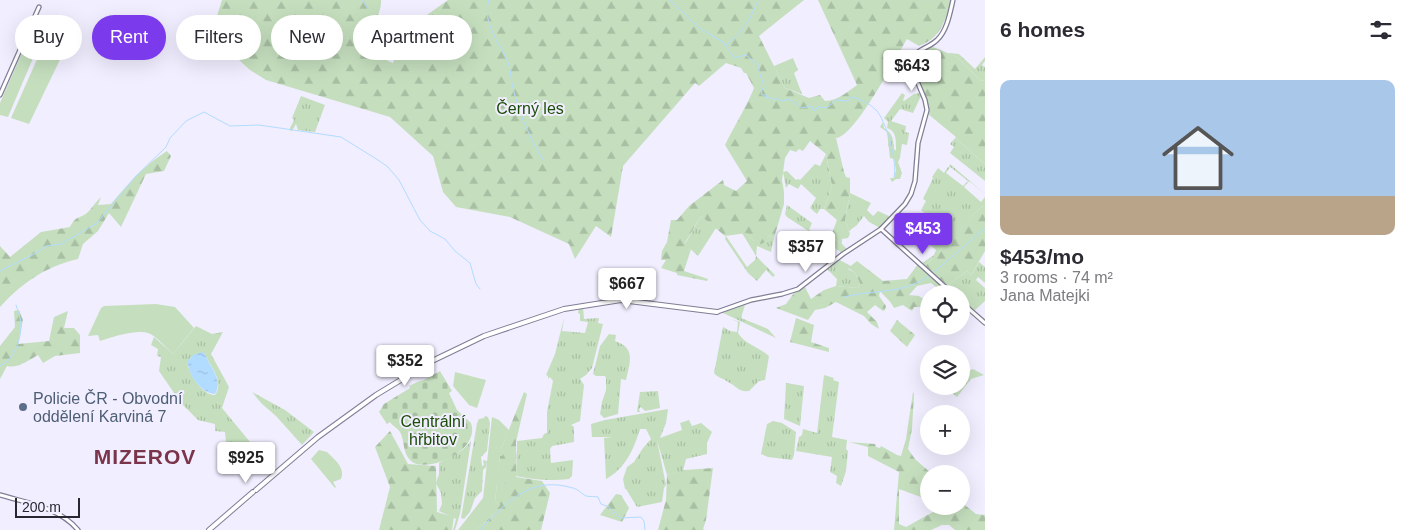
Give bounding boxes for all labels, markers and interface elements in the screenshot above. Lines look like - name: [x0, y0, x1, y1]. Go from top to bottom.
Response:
- chip: Buy: [15, 15, 82, 60]
- chip: Rent: [92, 15, 166, 60]
- chip: Filters: [176, 15, 261, 60]
- chip: New: [271, 15, 343, 60]
- chip: Apartment: [353, 15, 472, 60]
- icon: filters: [1367, 16, 1395, 44]
- text: 6 homes: [1000, 18, 1085, 41]
- pin: $643: [882, 49, 942, 92]
- text: $643: [894, 57, 930, 74]
- park label: Černý les: [496, 99, 564, 117]
- icon: home: [1153, 113, 1243, 203]
- pin: $453: [893, 212, 953, 255]
- text: $453: [905, 220, 941, 237]
- pin: $357: [776, 230, 836, 273]
- text: $357: [788, 238, 824, 255]
- text: $453/mo: [1000, 245, 1084, 268]
- pin: $667: [597, 268, 657, 310]
- text: 3 rooms · 74 m²: [1000, 269, 1113, 286]
- text: $667: [609, 275, 645, 292]
- map controls: [920, 285, 970, 515]
- button: locate: [920, 285, 970, 335]
- text: Jana Matejki: [1000, 287, 1090, 304]
- pin: $352: [375, 344, 435, 387]
- button: layers: [920, 345, 970, 395]
- text: $352: [387, 352, 423, 369]
- place label: Policie ČR - Obvodní oddělení Karviná 7: [33, 389, 183, 425]
- marker: Policie ČR - Obvodní oddělení Karviná 7: [17, 401, 29, 413]
- button: +: [920, 405, 970, 455]
- park label: Centrální hřbitov: [401, 413, 466, 448]
- pin: $925: [216, 442, 276, 484]
- district label: MIZEROV: [94, 445, 196, 468]
- text: $925: [228, 449, 264, 466]
- button: −: [920, 465, 970, 515]
- scale bar: [15, 495, 80, 518]
- text: 200 m: [22, 499, 61, 515]

